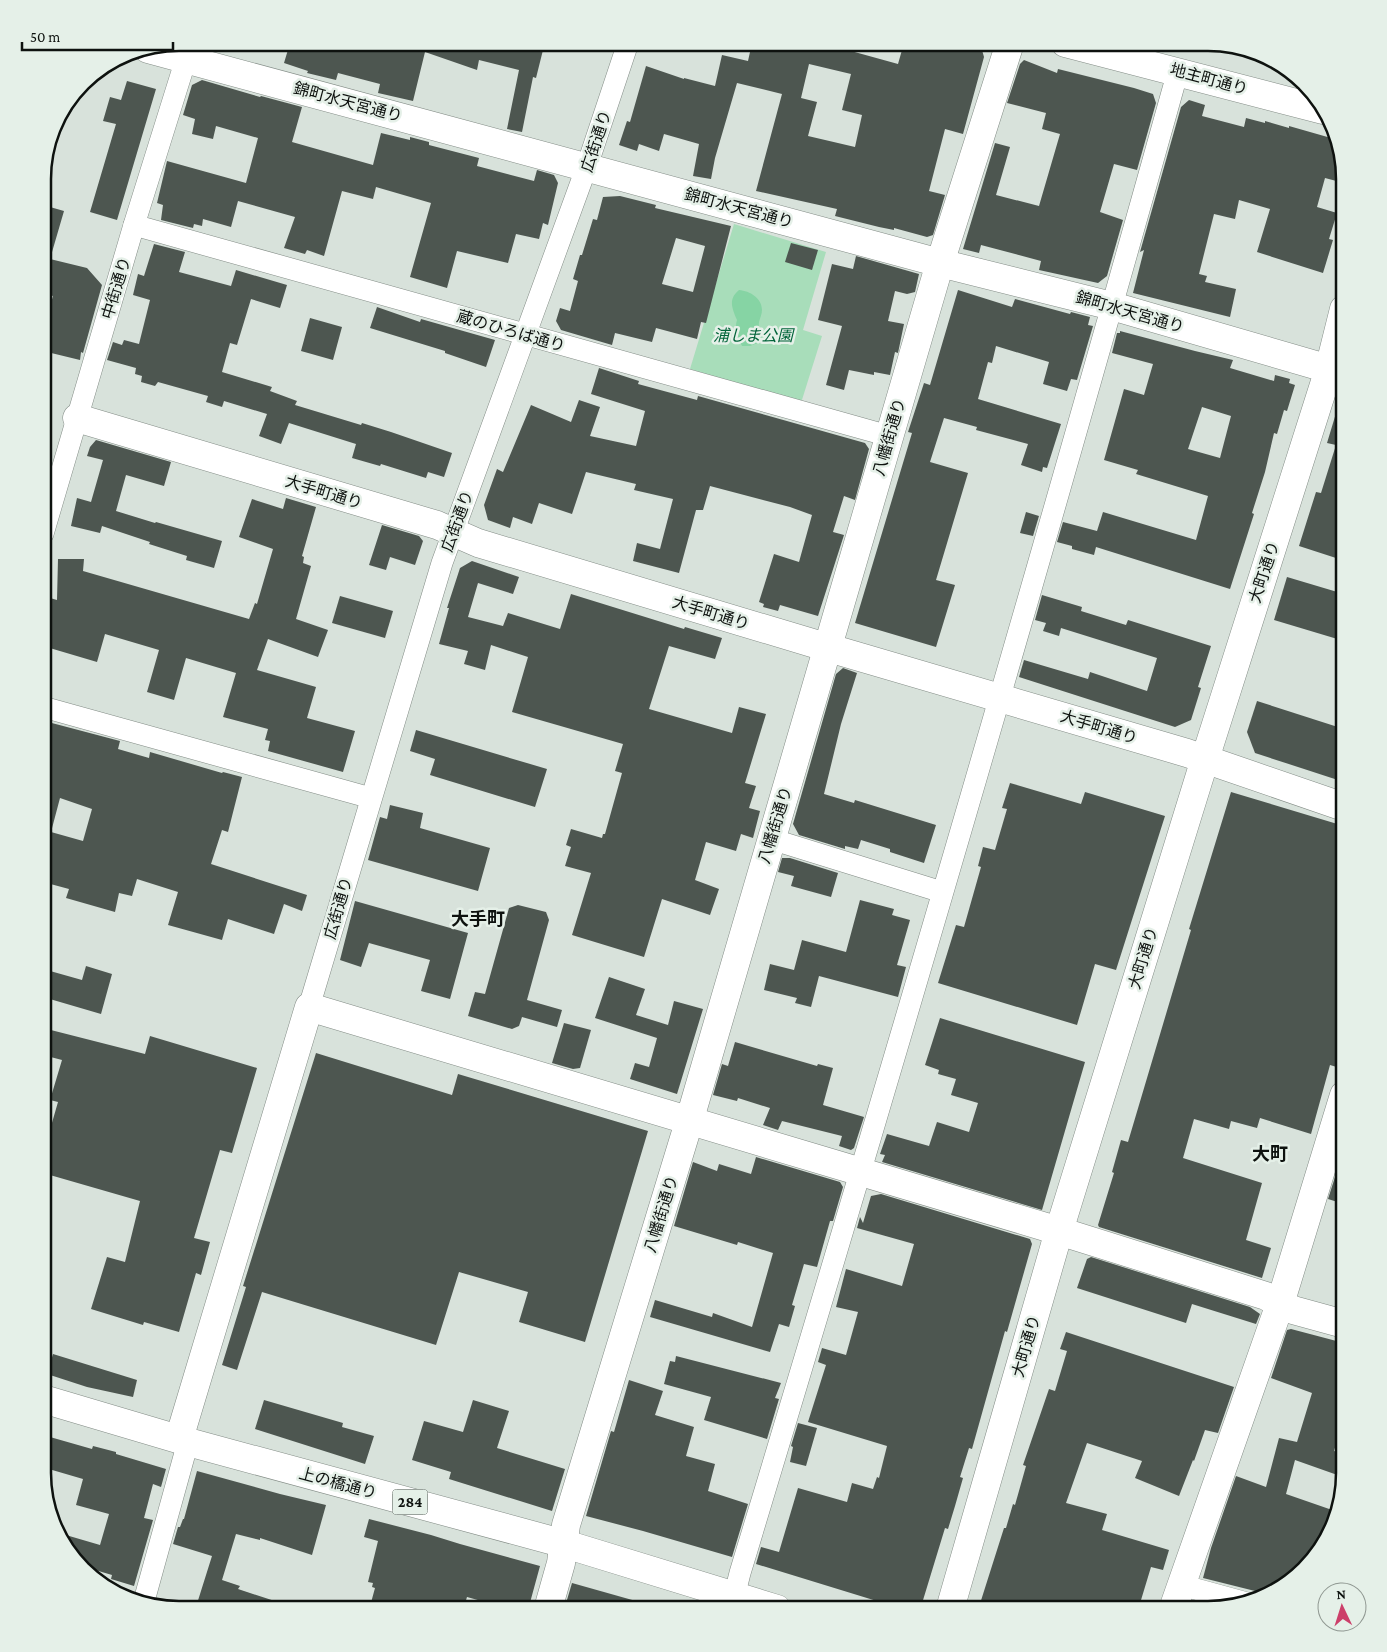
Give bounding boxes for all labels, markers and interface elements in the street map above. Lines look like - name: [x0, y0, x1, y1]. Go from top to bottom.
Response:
- scale bar: [22, 20, 174, 52]
- text: 50 m: [30, 29, 60, 45]
- street label: 地主町通り: [1168, 60, 1250, 98]
- street label: 錦町水天宮通り: [292, 79, 404, 125]
- street label: 広街通り: [578, 108, 614, 174]
- street label: 錦町水天宮通り: [683, 185, 795, 231]
- street label: 中街通り: [99, 255, 133, 321]
- street label: 錦町水天宮通り: [1074, 288, 1186, 336]
- street label: 蔵のひろば通り: [455, 307, 567, 355]
- park label: 浦しま公園: [713, 327, 795, 344]
- street label: 八幡街通り: [870, 396, 908, 478]
- street label: 大手町通り: [283, 472, 365, 512]
- street label: 広街通り: [438, 488, 476, 554]
- street label: 大町通り: [1246, 539, 1282, 605]
- street label: 大手町通り: [670, 593, 752, 633]
- street label: 大手町通り: [1058, 707, 1140, 747]
- street label: 八幡街通り: [755, 784, 795, 866]
- street label: 広街通り: [321, 875, 355, 941]
- district label: 大手町: [451, 909, 505, 929]
- street label: 大町通り: [1126, 925, 1160, 991]
- district label: 大町: [1252, 1144, 1288, 1164]
- street label: 八幡街通り: [641, 1173, 681, 1255]
- street label: 大町通り: [1009, 1313, 1043, 1379]
- street label: 上の橋通り: [297, 1464, 379, 1502]
- road number: 284: [392, 1490, 428, 1514]
- north arrow: [1317, 1582, 1367, 1632]
- text: N: [1336, 1586, 1347, 1602]

